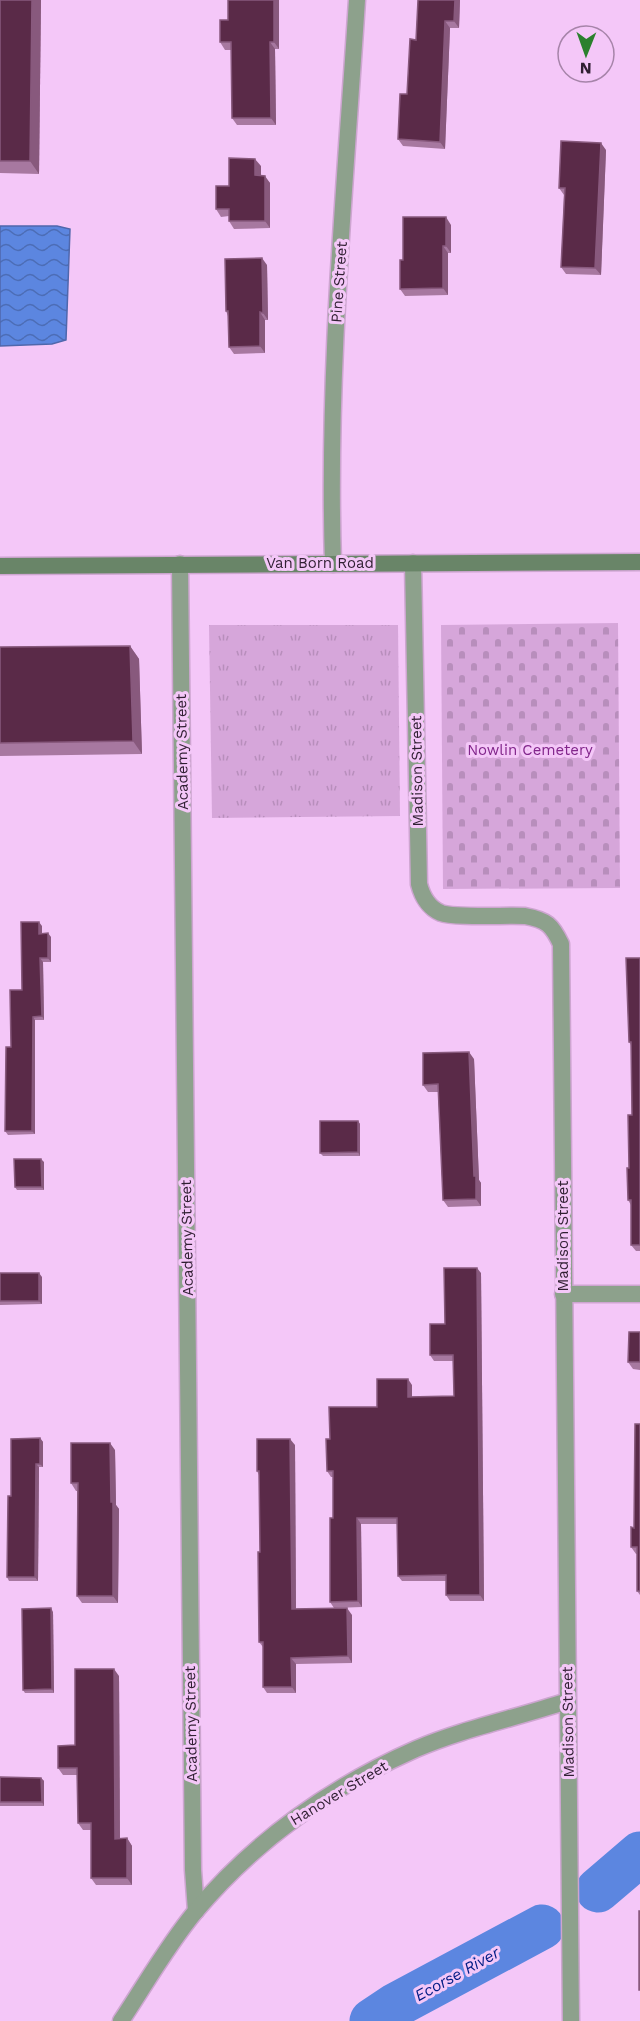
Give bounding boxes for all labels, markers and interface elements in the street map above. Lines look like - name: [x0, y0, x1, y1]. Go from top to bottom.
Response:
- north arrow: [556, 24, 616, 84]
- text: N: [580, 59, 592, 78]
- street label: Pine Street: [327, 240, 351, 323]
- street label: Van Born Road: [266, 554, 374, 572]
- street label: Academy Street: [172, 693, 192, 810]
- street label: Madison Street: [407, 715, 427, 827]
- park label: Nowlin Cemetery: [467, 741, 593, 759]
- street label: Academy Street: [177, 1179, 197, 1296]
- street label: Madison Street: [554, 1180, 572, 1292]
- street label: Academy Street: [181, 1665, 201, 1782]
- street label: Madison Street: [558, 1666, 578, 1778]
- street label: Hanover Street: [287, 1757, 391, 1829]
- water label: Ecorse River: [411, 1943, 503, 2005]

